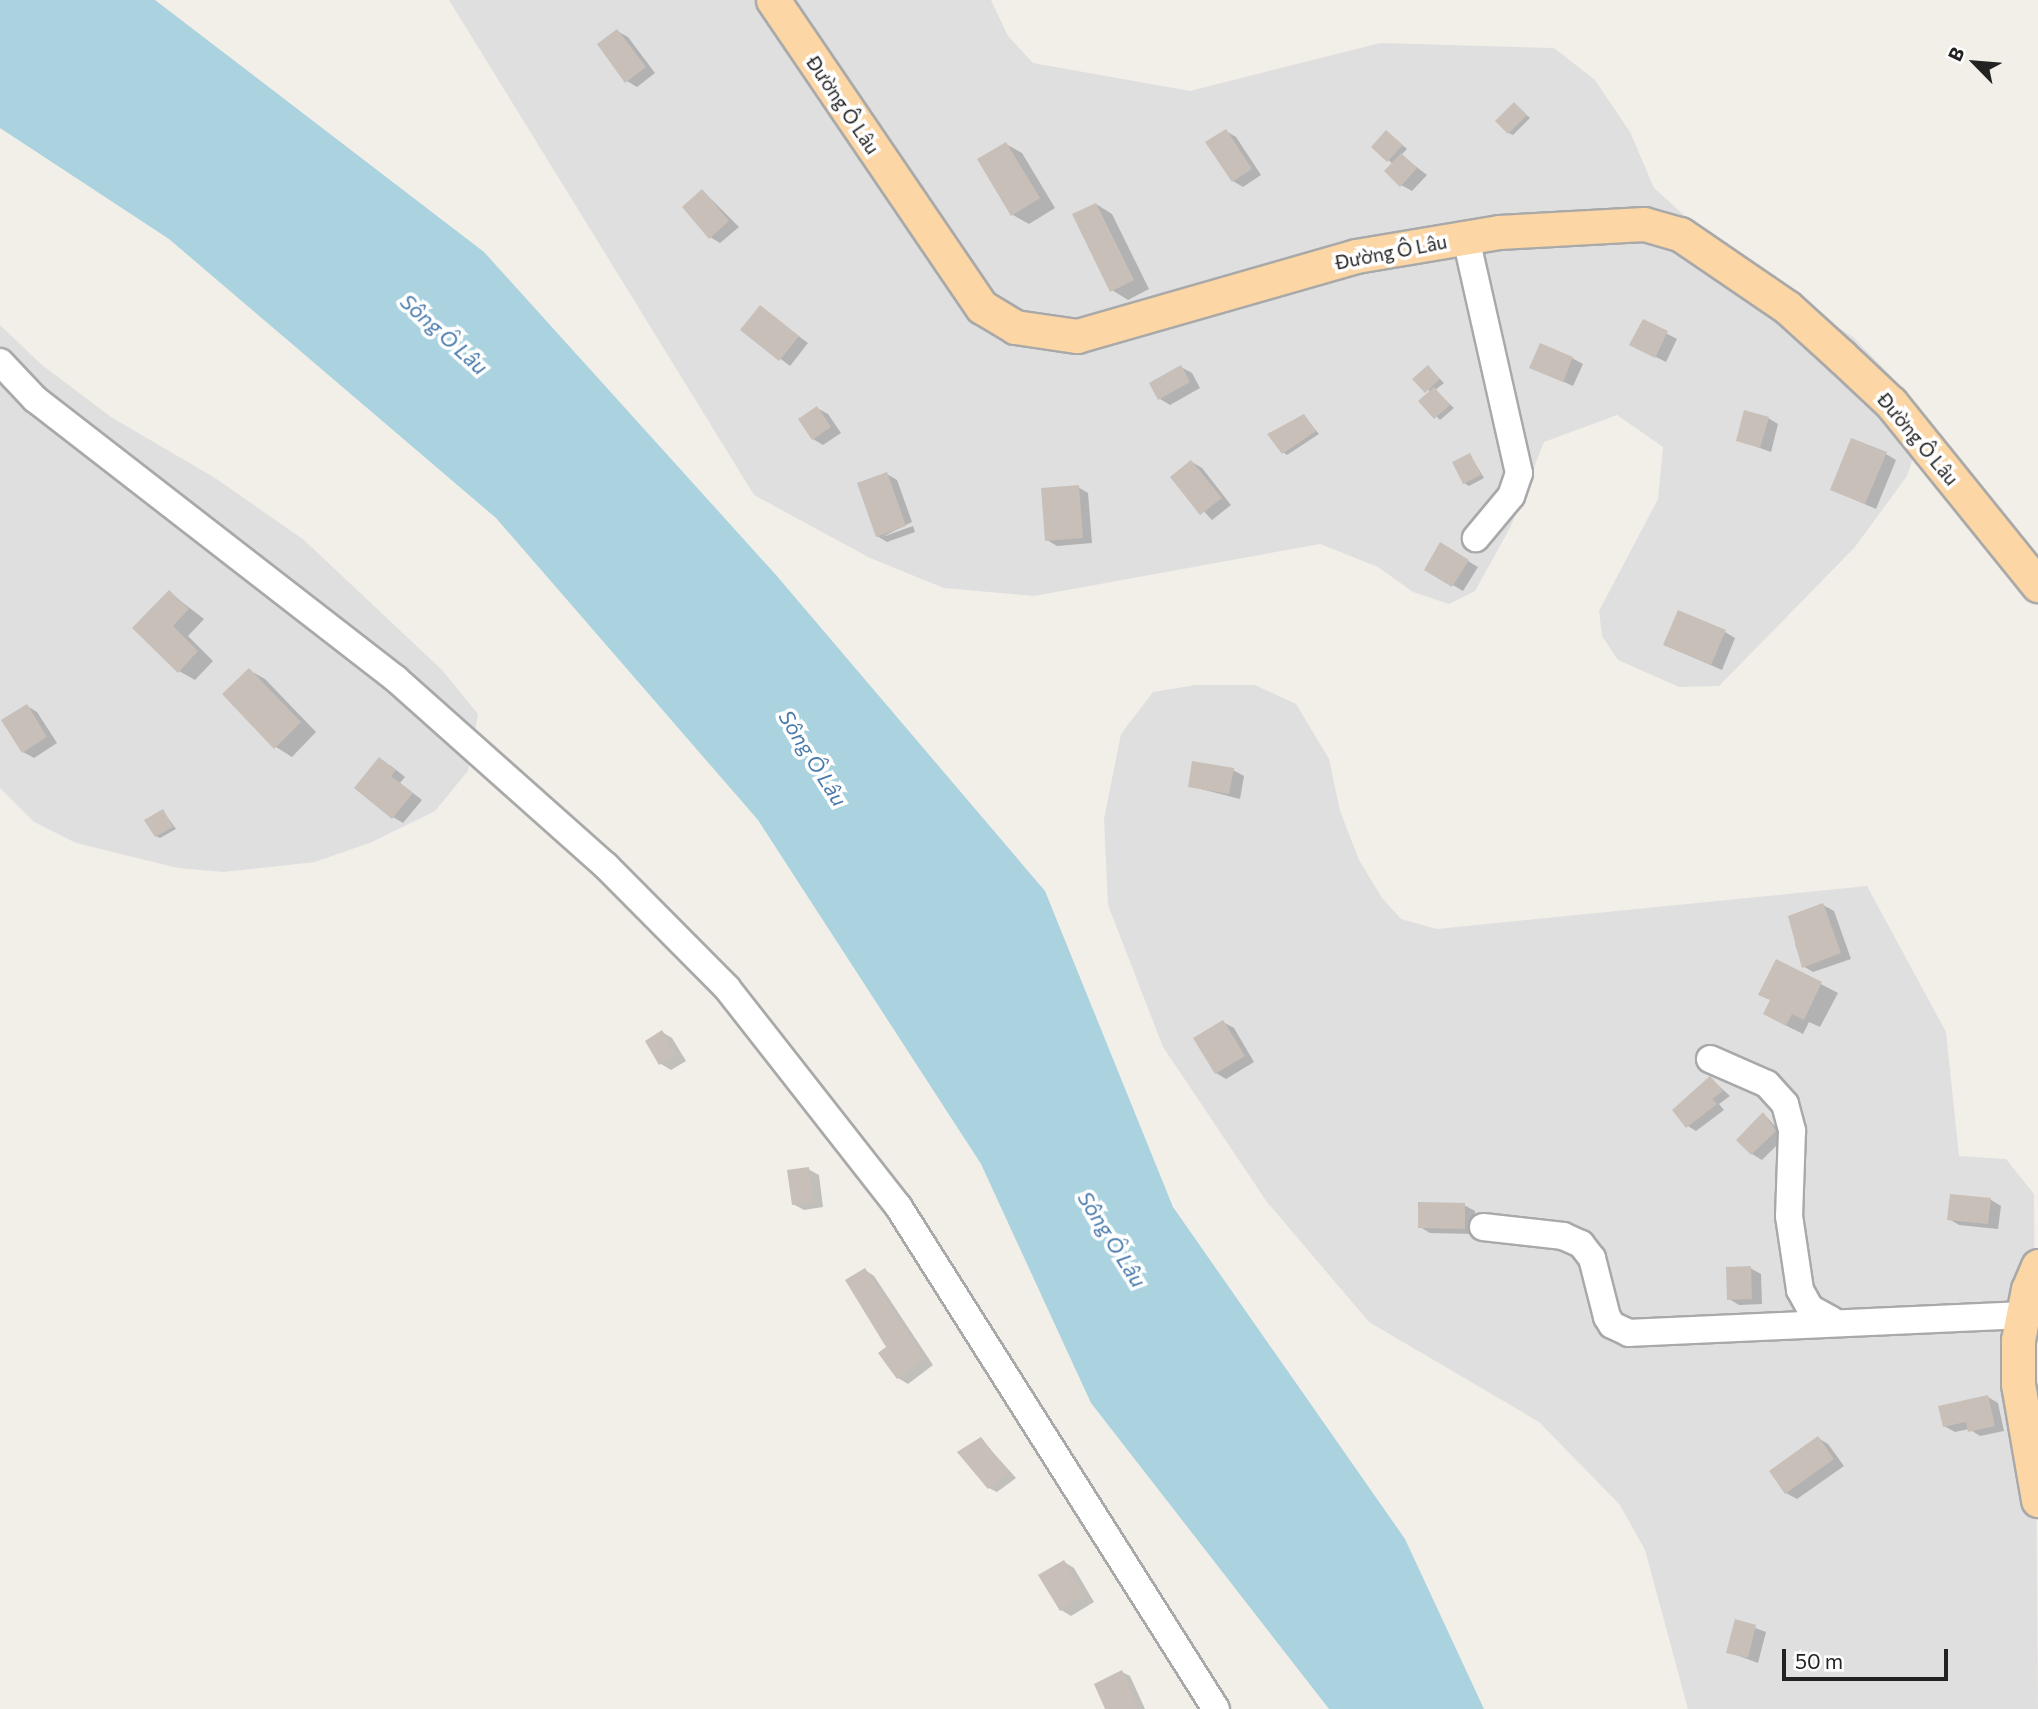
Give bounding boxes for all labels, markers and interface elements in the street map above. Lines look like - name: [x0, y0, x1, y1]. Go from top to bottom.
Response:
- north arrow: [1940, 28, 2010, 98]
- text: B: [1942, 43, 1969, 64]
- street label: Đường Ô Lâu: [802, 52, 884, 158]
- street label: Đường Ô Lâu: [1333, 230, 1449, 274]
- water label: Sông Ô Lâu: [395, 288, 493, 380]
- street label: Đường Ô Lâu: [1873, 388, 1963, 490]
- water label: Sông Ô Lâu: [774, 705, 852, 811]
- water label: Sông Ô Lâu: [1073, 1186, 1151, 1292]
- scale bar: [1786, 1636, 1952, 1680]
- text: 50 m: [1795, 1648, 1843, 1673]

